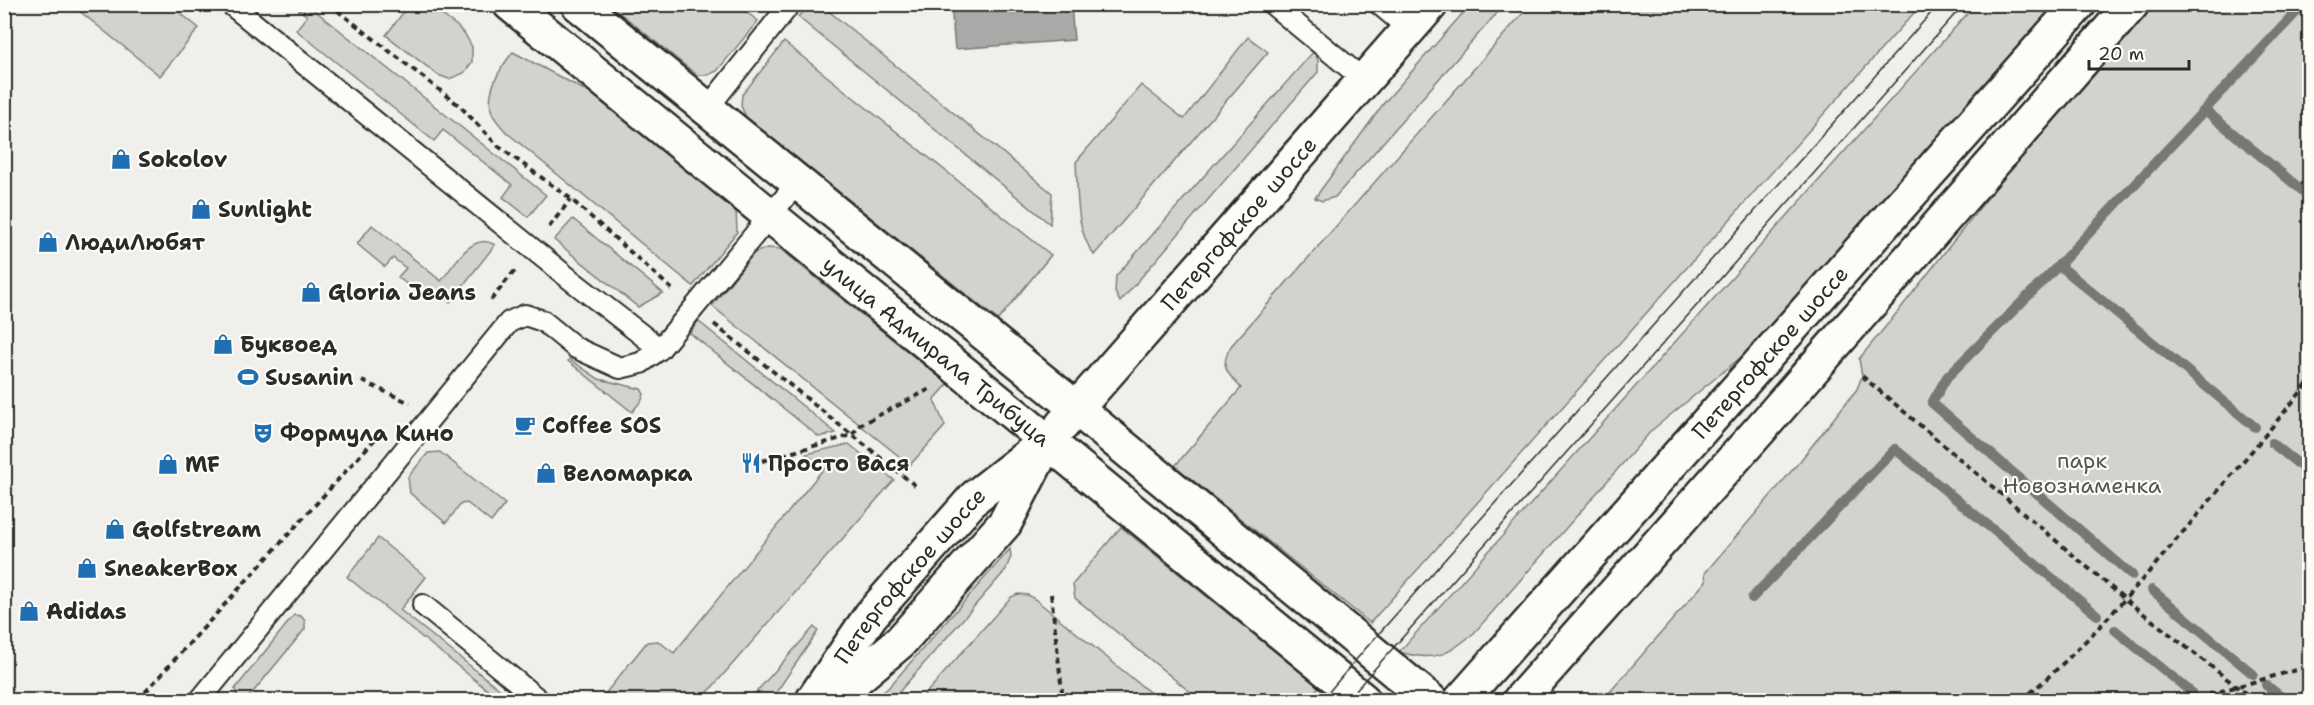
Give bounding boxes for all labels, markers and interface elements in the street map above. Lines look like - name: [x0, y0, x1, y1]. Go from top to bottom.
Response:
- scale bar: [2089, 33, 2190, 71]
- text: 20 m: [2098, 42, 2144, 66]
- street label: Петергофское шоссе: [1154, 130, 1323, 317]
- place label: Sokolov: [138, 145, 227, 174]
- shop icon: Sokolov: [109, 147, 133, 171]
- place label: Sunlight: [218, 195, 312, 224]
- shop icon: Sunlight: [189, 197, 213, 221]
- place label: ЛюдиЛюбят: [65, 228, 206, 257]
- shop icon: ЛюдиЛюбят: [36, 230, 60, 254]
- street label: улица Адмирала Трибуца: [817, 250, 1057, 453]
- street label: Петергофское шоссе: [1685, 260, 1854, 445]
- place label: Gloria Jeans: [328, 278, 476, 307]
- shop icon: Gloria Jeans: [299, 280, 323, 304]
- place label: Буквоед: [240, 330, 337, 359]
- shop icon: Буквоед: [211, 332, 235, 356]
- place label: Susanin: [265, 363, 354, 392]
- sports icon: Susanin: [236, 365, 260, 389]
- place label: Coffee SOS: [542, 411, 661, 440]
- cafe icon: Coffee SOS: [513, 413, 537, 437]
- place label: Формула Кино: [280, 419, 454, 448]
- theatre icon: Формула Кино: [251, 421, 275, 445]
- park label: парк Новознаменка: [2002, 446, 2162, 500]
- place label: Просто Вася: [768, 449, 910, 478]
- place label: MF: [185, 450, 220, 479]
- restaurant icon: Просто Вася: [739, 451, 763, 475]
- shop icon: MF: [156, 452, 180, 476]
- place label: Веломарка: [563, 459, 693, 488]
- shop icon: Веломарка: [534, 461, 558, 485]
- street label: Петергофское шоссе: [827, 480, 991, 670]
- place label: Golfstream: [132, 515, 261, 544]
- shop icon: Golfstream: [103, 517, 127, 541]
- place label: SneakerBox: [104, 554, 238, 583]
- shop icon: SneakerBox: [75, 556, 99, 580]
- place label: Adidas: [46, 597, 127, 626]
- shop icon: Adidas: [17, 599, 41, 623]

